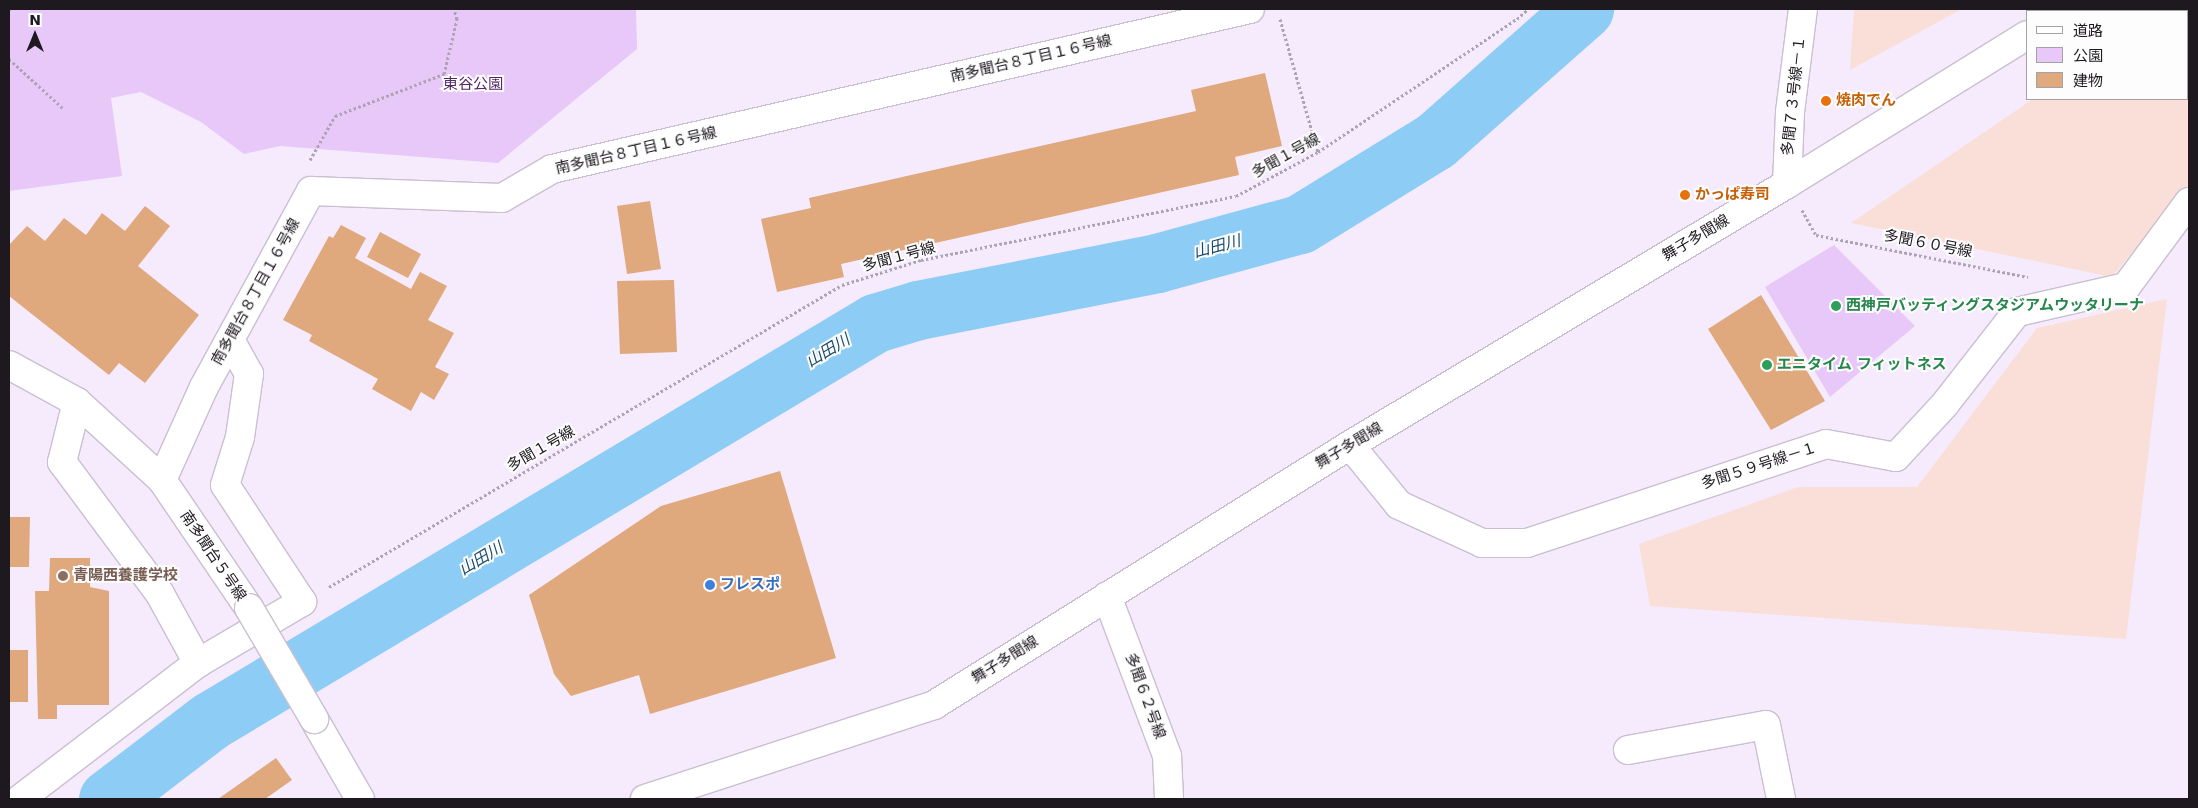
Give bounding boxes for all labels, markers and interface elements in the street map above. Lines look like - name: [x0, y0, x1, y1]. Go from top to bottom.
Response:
- north arrow: [10, 10, 60, 60]
- legend: [2026, 10, 2188, 100]
- text: N: [29, 12, 41, 28]
- text: 道路: [2073, 22, 2103, 40]
- street label: 南多聞台８丁目１６号線: [949, 32, 1113, 86]
- street label: 多聞７３号線－１: [1779, 35, 1809, 157]
- text: 公園: [2073, 47, 2103, 65]
- text: 建物: [2073, 72, 2103, 90]
- park label: 東谷公園: [443, 76, 503, 94]
- place label: 焼肉でん: [1836, 92, 1896, 110]
- marker: 焼肉でん: [1820, 95, 1832, 107]
- street label: 南多聞台８丁目１６号線: [554, 124, 718, 178]
- street label: 多聞１号線: [1249, 130, 1323, 182]
- place label: かっぱ寿司: [1695, 186, 1770, 204]
- marker: かっぱ寿司: [1679, 189, 1691, 201]
- street label: 舞子多聞線: [1659, 211, 1733, 265]
- street label: 南多聞台８丁目１６号線: [208, 215, 304, 369]
- street label: 多聞６０号線: [1882, 227, 1974, 261]
- water label: 山田川: [1191, 232, 1243, 262]
- street label: 多聞１号線: [860, 239, 938, 275]
- place label: 西神戸バッティングスタジアムウッタリーナ: [1846, 297, 2146, 315]
- marker: 西神戸バッティングスタジアムウッタリーナ: [1830, 300, 1842, 312]
- water label: 山田川: [802, 330, 854, 372]
- place label: エニタイム フィットネス: [1777, 356, 1947, 374]
- marker: エニタイム フィットネス: [1761, 359, 1773, 371]
- street label: 舞子多聞線: [1312, 419, 1386, 473]
- street label: 多聞１号線: [504, 422, 578, 476]
- street label: 多聞５９号線－１: [1699, 439, 1819, 493]
- street label: 南多聞台５号線: [176, 507, 250, 605]
- water label: 山田川: [455, 538, 507, 580]
- place label: 青陽西養護学校: [73, 567, 178, 585]
- marker: 青陽西養護学校: [57, 570, 69, 582]
- place label: フレスポ: [720, 576, 780, 594]
- marker: フレスポ: [704, 579, 716, 591]
- street label: 舞子多聞線: [968, 632, 1042, 688]
- street label: 多聞６２号線: [1121, 651, 1169, 741]

